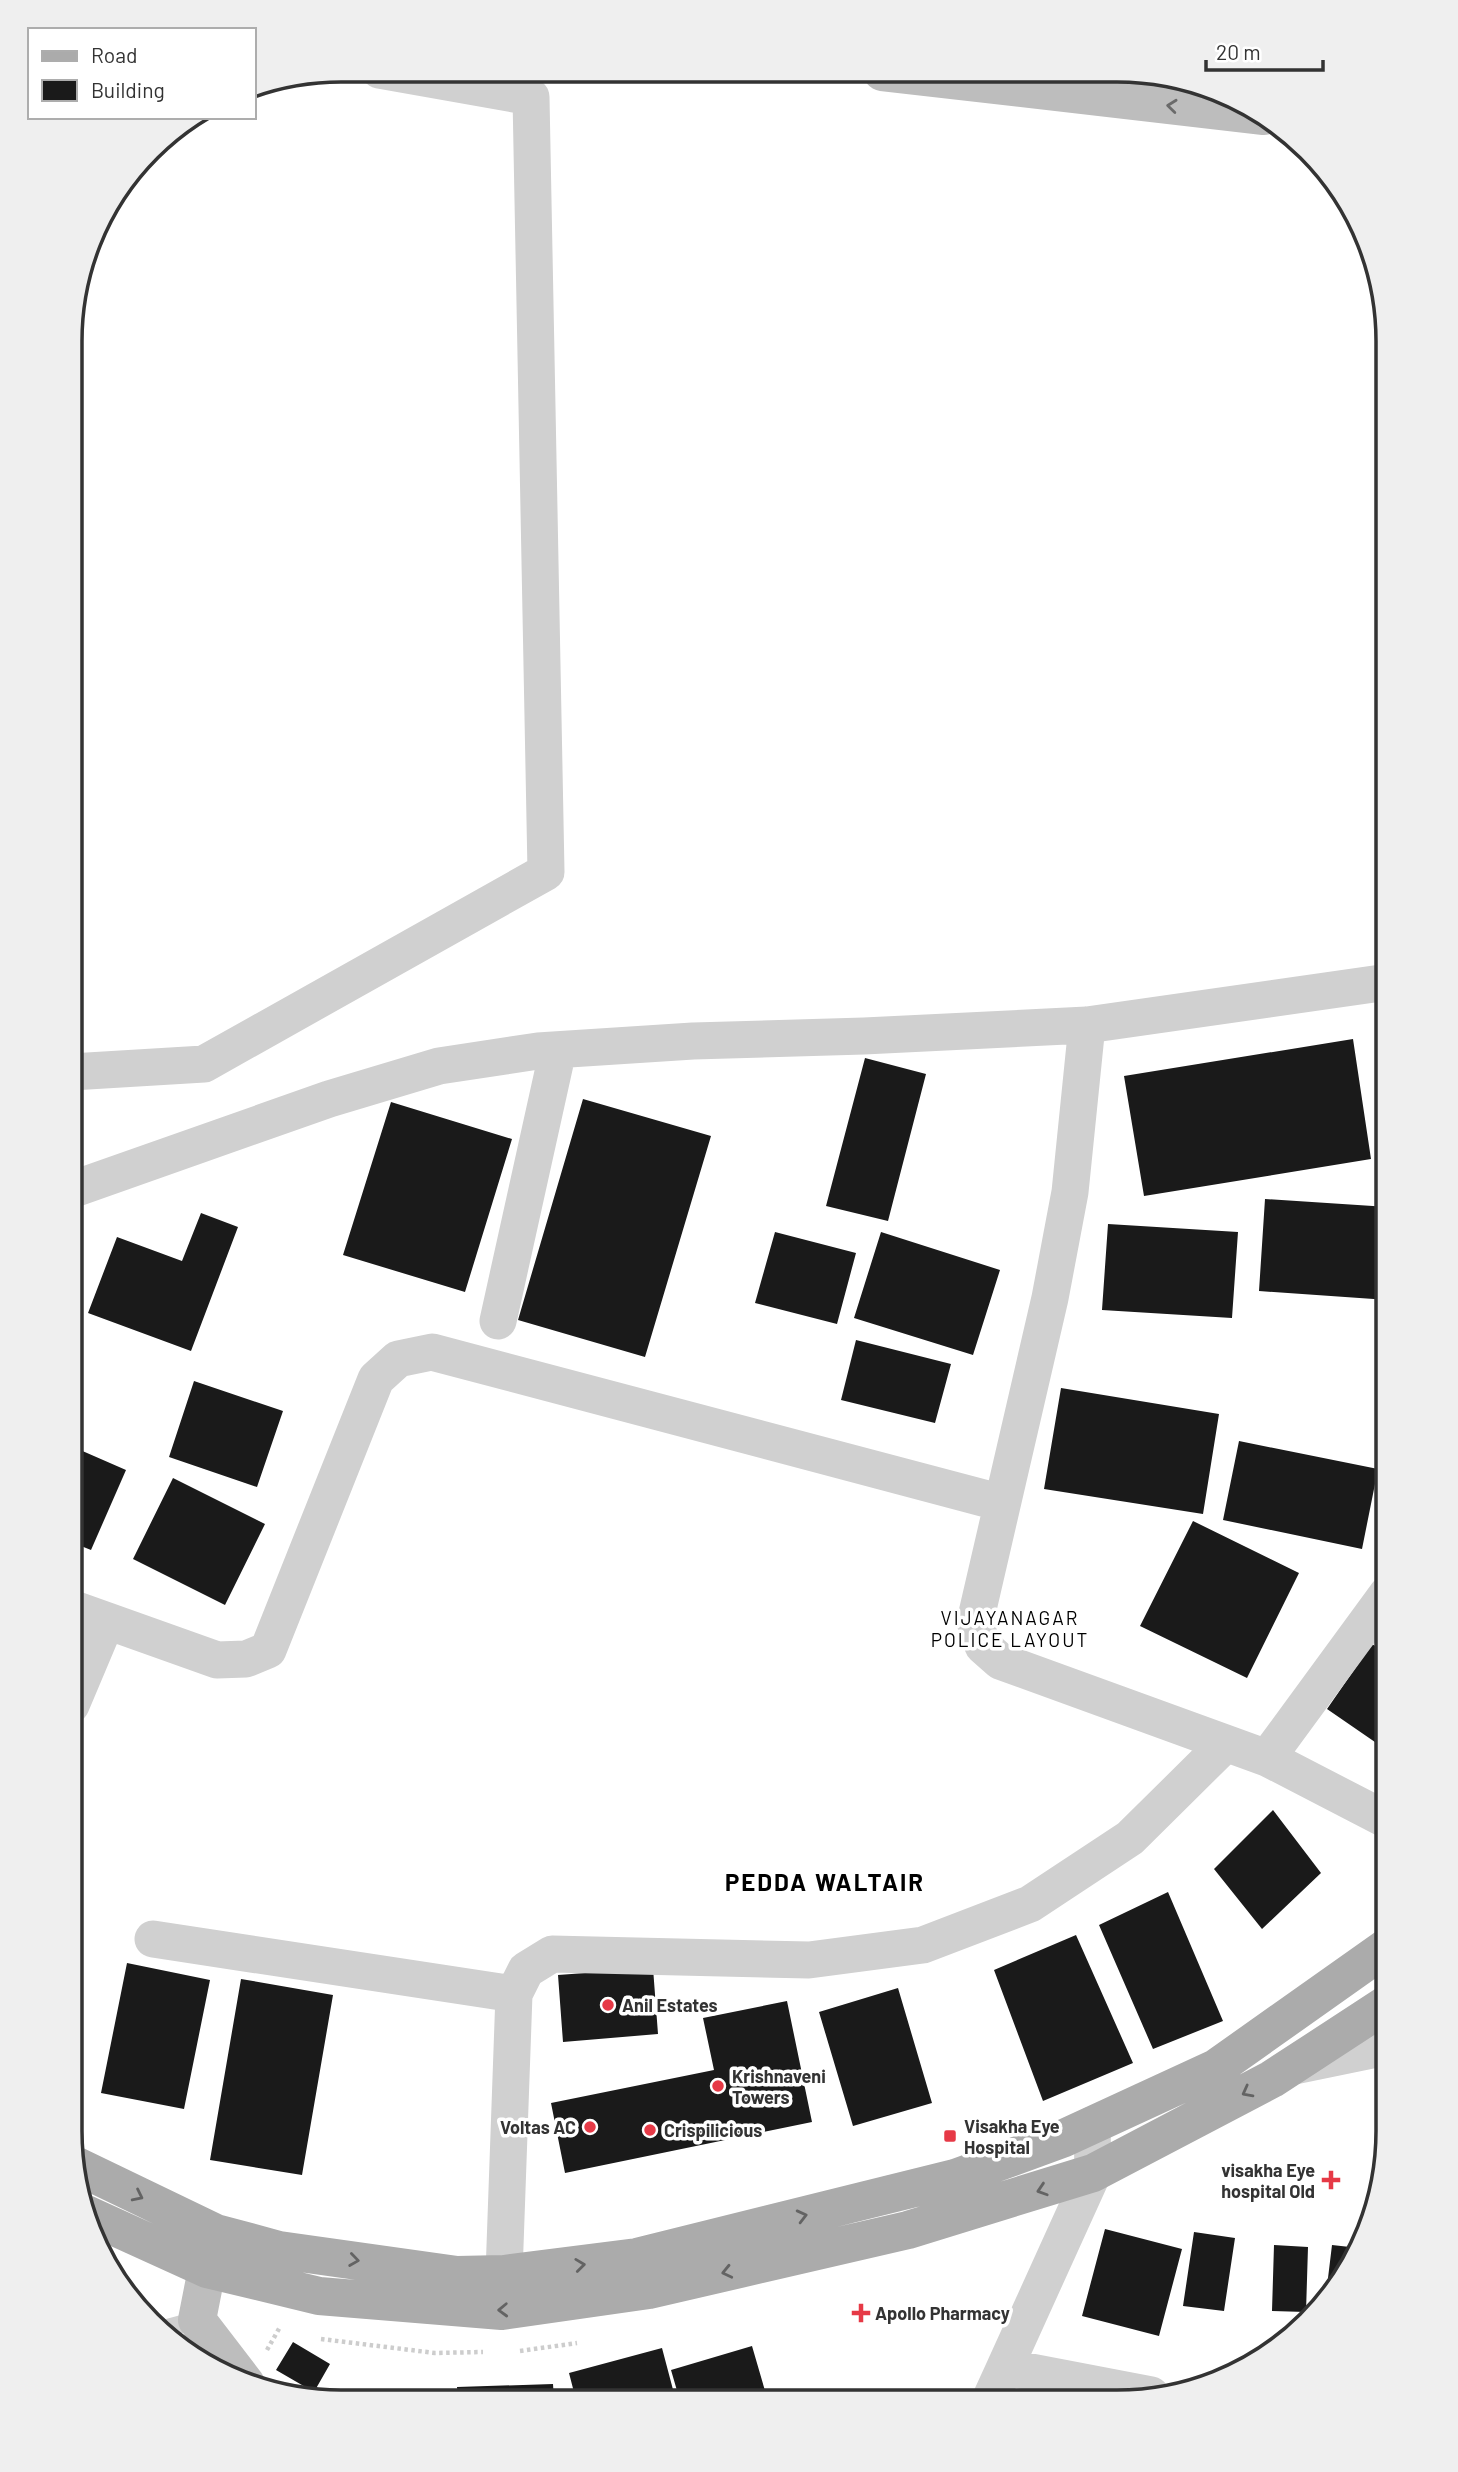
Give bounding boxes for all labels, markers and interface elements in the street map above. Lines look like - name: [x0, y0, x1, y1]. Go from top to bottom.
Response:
- legend: [28, 28, 256, 119]
- scale bar: [1206, 28, 1323, 72]
- text: 20 m: [1216, 39, 1261, 64]
- text: Road: [91, 42, 137, 67]
- text: Building: [91, 77, 165, 102]
- one-way arrow: [1166, 99, 1177, 114]
- district label: VIJAYANAGAR POLICE LAYOUT: [931, 1606, 1089, 1651]
- district label: PEDDA WALTAIR: [725, 1867, 925, 1896]
- place label: Anil Estates: [622, 1994, 718, 2016]
- marker: Anil Estates: [600, 1997, 616, 2013]
- place label: Krishnaveni Towers: [732, 2065, 826, 2108]
- marker: Krishnaveni Towers: [710, 2078, 726, 2094]
- one-way arrow: [1242, 2084, 1254, 2097]
- place label: Visakha Eye Hospital: [964, 2115, 1060, 2158]
- place label: Voltas AC: [500, 2116, 576, 2138]
- marker: Voltas AC: [582, 2119, 598, 2135]
- place label: Crispilicious: [664, 2119, 762, 2141]
- marker: Crispilicious: [642, 2122, 658, 2138]
- marker: Visakha Eye Hospital: [942, 2128, 958, 2144]
- place label: visakha Eye hospital Old: [1221, 2159, 1315, 2202]
- marker: visakha Eye hospital Old: [1321, 2170, 1341, 2190]
- one-way arrow: [1036, 2182, 1049, 2196]
- one-way arrow: [131, 2187, 143, 2201]
- one-way arrow: [796, 2210, 808, 2224]
- one-way arrow: [348, 2253, 360, 2268]
- one-way arrow: [574, 2257, 586, 2272]
- one-way arrow: [721, 2263, 733, 2278]
- one-way arrow: [497, 2302, 508, 2317]
- place label: Apollo Pharmacy: [875, 2302, 1010, 2324]
- marker: Apollo Pharmacy: [853, 2305, 869, 2321]

